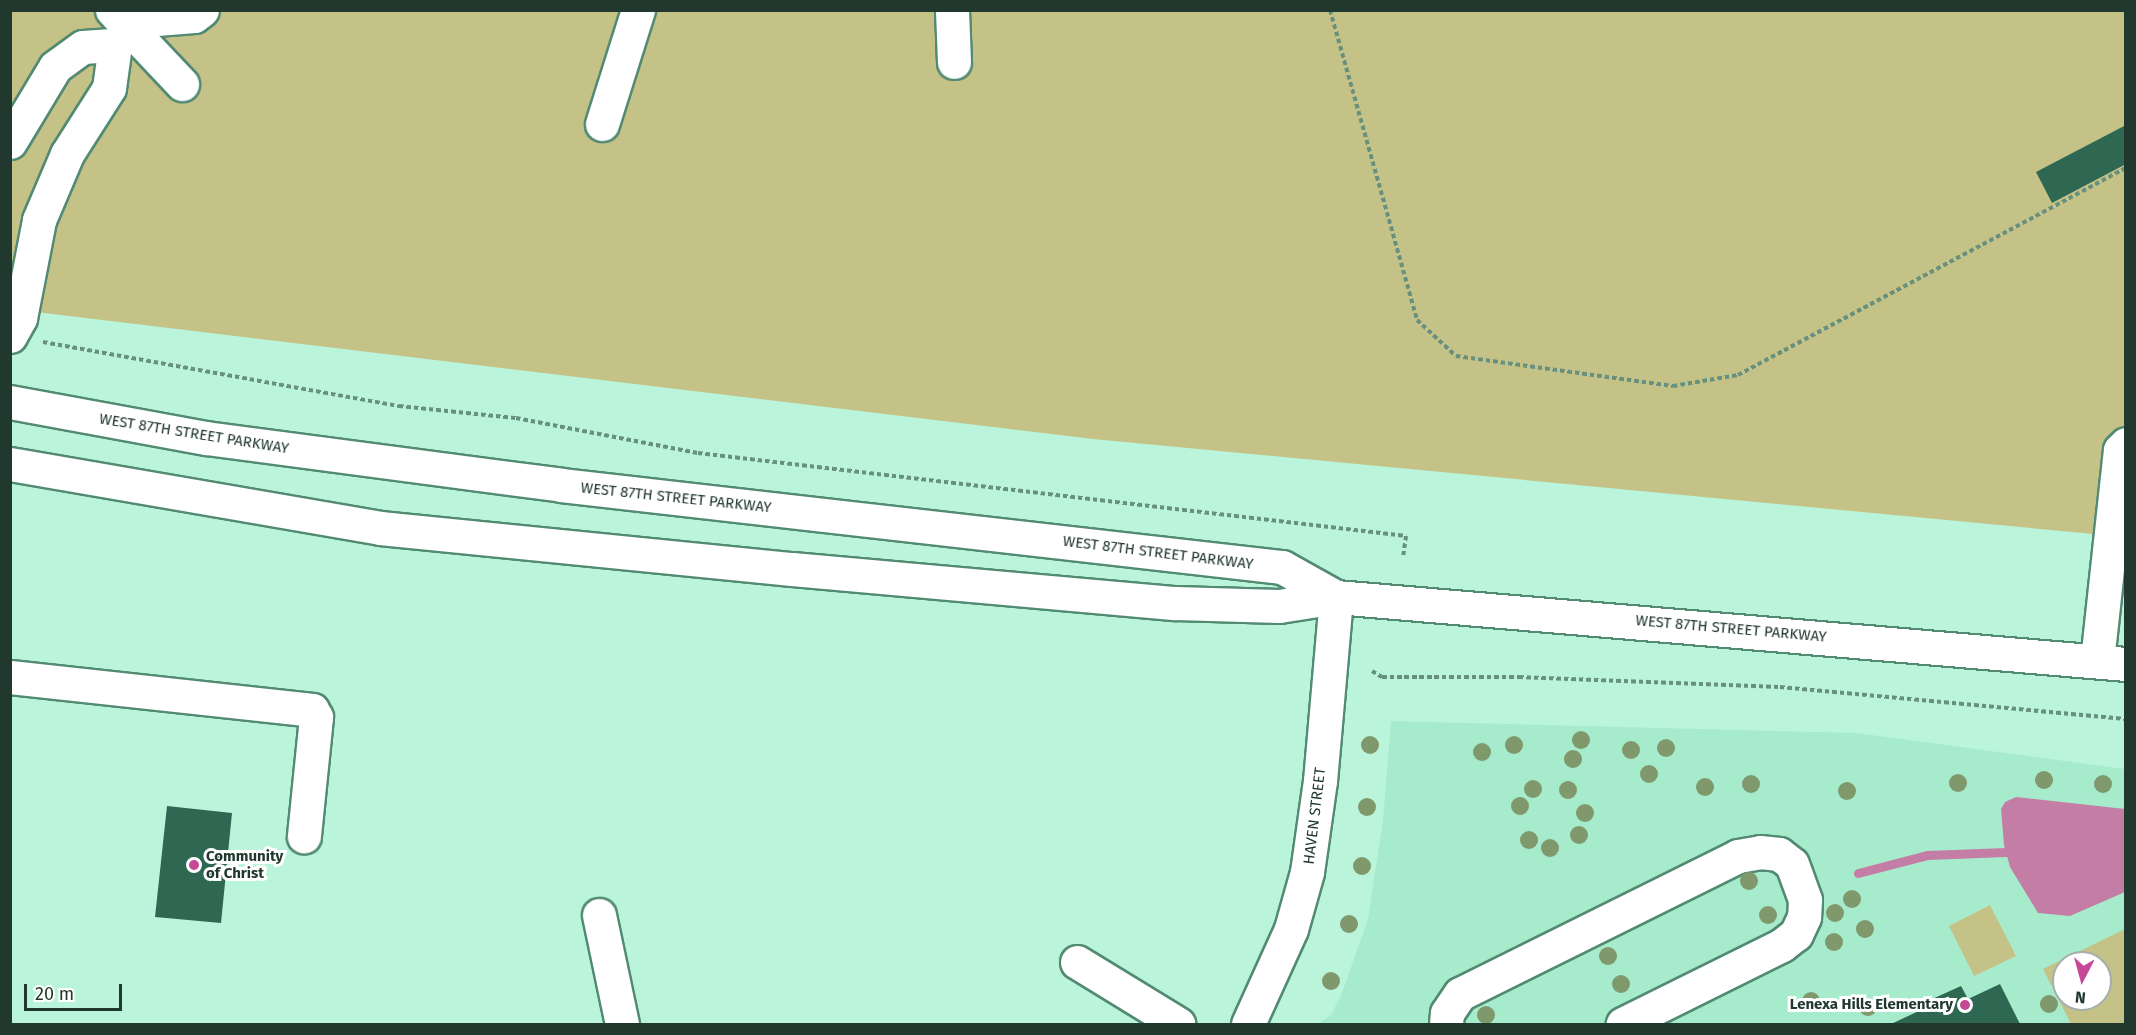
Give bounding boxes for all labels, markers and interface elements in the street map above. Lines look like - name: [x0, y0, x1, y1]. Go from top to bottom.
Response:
- street label: WEST 87TH STREET PARKWAY: [98, 410, 290, 458]
- street label: WEST 87TH STREET PARKWAY: [580, 479, 772, 517]
- street label: WEST 87TH STREET PARKWAY: [1062, 532, 1254, 574]
- street label: WEST 87TH STREET PARKWAY: [1635, 612, 1827, 646]
- street label: HAVEN STREET: [1300, 766, 1330, 866]
- place label: Community of Christ: [206, 847, 283, 882]
- marker: Community of Christ: [187, 858, 201, 872]
- north arrow: [2052, 951, 2112, 1011]
- scale bar: [27, 972, 124, 1010]
- text: 20 m: [35, 983, 74, 1005]
- text: N: [2074, 987, 2087, 1007]
- place label: Lenexa Hills Elementary: [1790, 996, 1953, 1014]
- marker: Lenexa Hills Elementary: [1958, 998, 1972, 1012]

